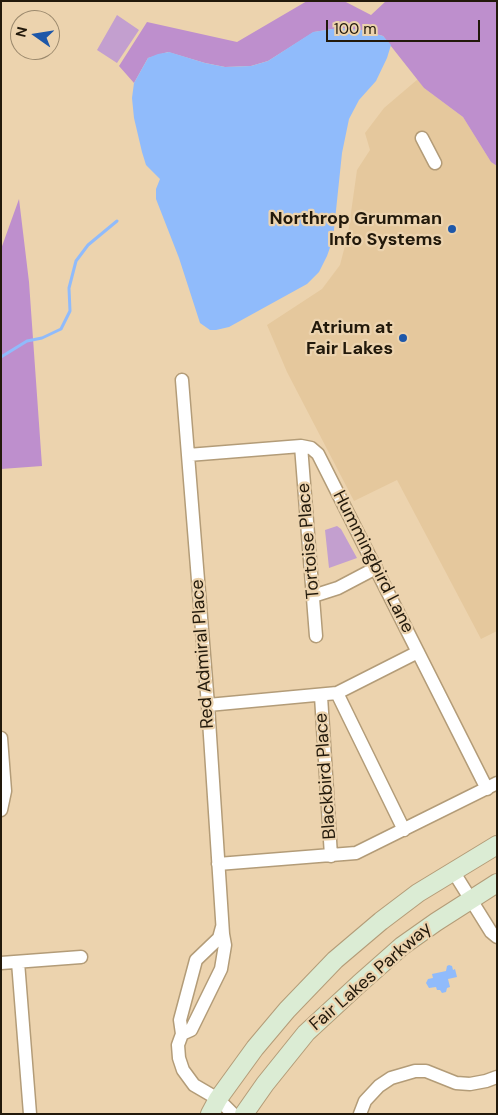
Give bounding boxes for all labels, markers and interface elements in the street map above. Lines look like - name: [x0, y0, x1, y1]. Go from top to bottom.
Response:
- north arrow: [10, 10, 60, 60]
- scale bar: [328, 10, 482, 42]
- text: 100 m: [334, 19, 377, 39]
- text: N: [11, 25, 31, 39]
- place label: Northrop Grumman Info Systems: [269, 208, 442, 250]
- marker: Northrop Grumman Info Systems: [446, 223, 458, 235]
- place label: Atrium at Fair Lakes: [306, 317, 393, 359]
- marker: Atrium at Fair Lakes: [397, 332, 409, 344]
- street label: Tortoise Place: [293, 482, 325, 600]
- street label: Hummingbird Lane: [328, 487, 418, 637]
- street label: Red Admiral Place: [187, 579, 219, 729]
- street label: Blackbird Place: [311, 712, 341, 840]
- street label: Fair Lakes Parkway: [305, 918, 437, 1036]

